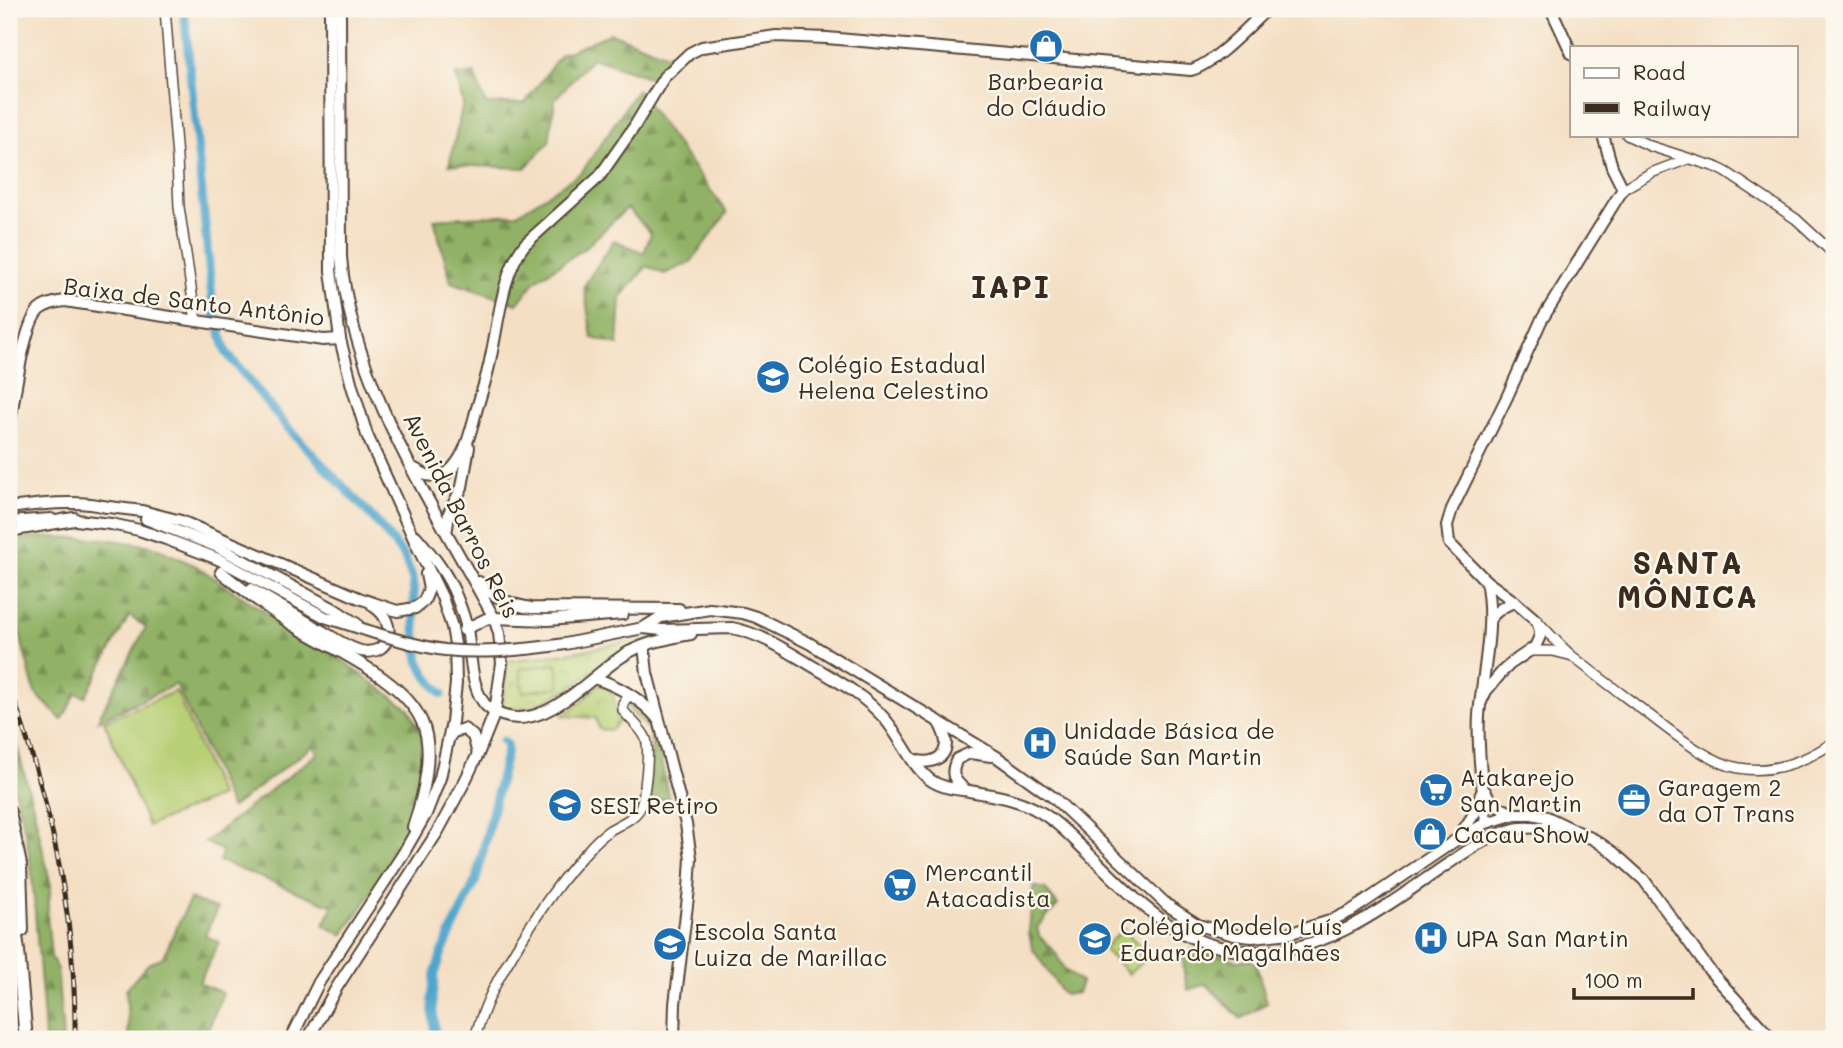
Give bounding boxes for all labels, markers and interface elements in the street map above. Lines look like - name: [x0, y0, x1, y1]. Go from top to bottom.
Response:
- shop icon: Barbearia do Cláudio: [1027, 27, 1065, 65]
- legend: [1570, 46, 1798, 136]
- text: Road: [1633, 58, 1685, 85]
- place label: Barbearia do Cláudio: [986, 66, 1106, 122]
- text: Railway: [1633, 94, 1712, 121]
- district label: IAPI: [971, 266, 1051, 306]
- street label: Baixa de Santo Antônio: [62, 270, 326, 332]
- place label: Colégio Estadual Helena Celestino: [798, 349, 988, 405]
- school or university icon: Colégio Estadual Helena Celestino: [754, 358, 792, 396]
- street label: Avenida Barros Reis: [397, 407, 527, 623]
- district label: SANTA MÔNICA: [1617, 542, 1759, 616]
- place label: Unidade Básica de Saúde San Martin: [1064, 715, 1275, 771]
- hospital icon: Unidade Básica de Saúde San Martin: [1021, 724, 1059, 762]
- place label: Atakarejo San Martin: [1460, 762, 1582, 818]
- supermarket icon: Atakarejo San Martin: [1417, 771, 1455, 809]
- place label: Garagem 2 da OT Trans: [1658, 772, 1795, 828]
- office icon: Garagem 2 da OT Trans: [1615, 781, 1653, 819]
- school or university icon: SESI Retiro: [546, 786, 584, 824]
- place label: SESI Retiro: [590, 790, 718, 820]
- shop icon: Cacau Show: [1411, 815, 1449, 853]
- place label: Cacau Show: [1454, 819, 1590, 849]
- place label: Mercantil Atacadista: [925, 857, 1050, 913]
- supermarket icon: Mercantil Atacadista: [881, 866, 919, 904]
- place label: Colégio Modelo Luís Eduardo Magalhães: [1120, 911, 1343, 967]
- place label: Escola Santa Luiza de Marillac: [694, 916, 887, 972]
- hospital icon: UPA San Martin: [1412, 919, 1450, 957]
- school or university icon: Colégio Modelo Luís Eduardo Magalhães: [1076, 920, 1114, 958]
- place label: UPA San Martin: [1456, 923, 1628, 953]
- school or university icon: Escola Santa Luiza de Marillac: [651, 925, 689, 963]
- scale bar: [1574, 957, 1692, 1001]
- text: 100 m: [1584, 966, 1643, 993]

